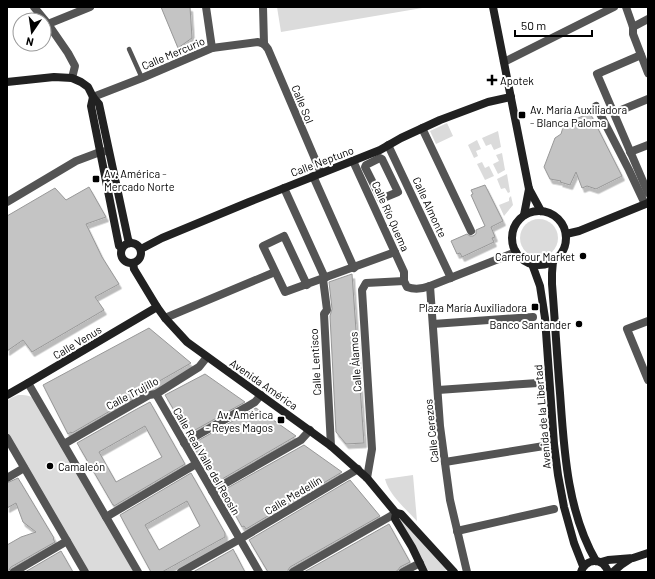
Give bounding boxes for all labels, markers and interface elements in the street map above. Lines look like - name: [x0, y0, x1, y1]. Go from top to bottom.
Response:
- north arrow: [12, 12, 52, 52]
- scale bar: [515, 12, 592, 38]
- text: 50 m: [521, 18, 546, 32]
- street label: Calle Mercurio: [139, 34, 207, 72]
- text: N: [25, 35, 35, 49]
- place label: Apotek: [500, 74, 534, 87]
- marker: Apotek: [487, 75, 497, 85]
- street label: Calle Sol: [289, 83, 317, 125]
- place label: Av. María Auxiliadora - Blanca Paloma: [530, 103, 627, 129]
- marker: Av. María Auxiliadora - Blanca Paloma: [517, 110, 527, 120]
- street label: Calle Neptuno: [289, 143, 355, 179]
- place label: Av. América - Mercado Norte: [104, 167, 175, 193]
- marker: Av. América - Mercado Norte: [91, 174, 101, 184]
- street label: Calle Almonte: [410, 175, 450, 239]
- street label: Calle Río Quema: [370, 179, 412, 253]
- place label: Carrefour Market: [495, 250, 575, 263]
- marker: Carrefour Market: [578, 251, 588, 261]
- place label: Plaza María Auxiliadora: [419, 301, 527, 314]
- marker: Plaza María Auxiliadora: [530, 302, 540, 312]
- place label: Banco Santander: [490, 318, 571, 331]
- marker: Banco Santander: [574, 319, 584, 329]
- street label: Calle Venus: [50, 322, 104, 362]
- street label: Calle Lentisco: [307, 328, 323, 396]
- street label: Calle Álamos: [346, 331, 364, 393]
- street label: Avenida América: [228, 356, 300, 412]
- street label: Avenida de la Libertad: [531, 364, 553, 470]
- street label: Calle Trujillo: [104, 374, 160, 412]
- street label: Calle Cerezos: [421, 399, 441, 463]
- street label: Calle Real Valle del Reosin: [171, 405, 243, 517]
- place label: Av. América - Reyes Magos: [205, 408, 273, 434]
- marker: Av. América - Reyes Magos: [276, 415, 286, 425]
- place label: Camaleón: [58, 460, 105, 473]
- marker: Camaleón: [45, 461, 55, 471]
- street label: Calle Medellín: [262, 473, 324, 517]

